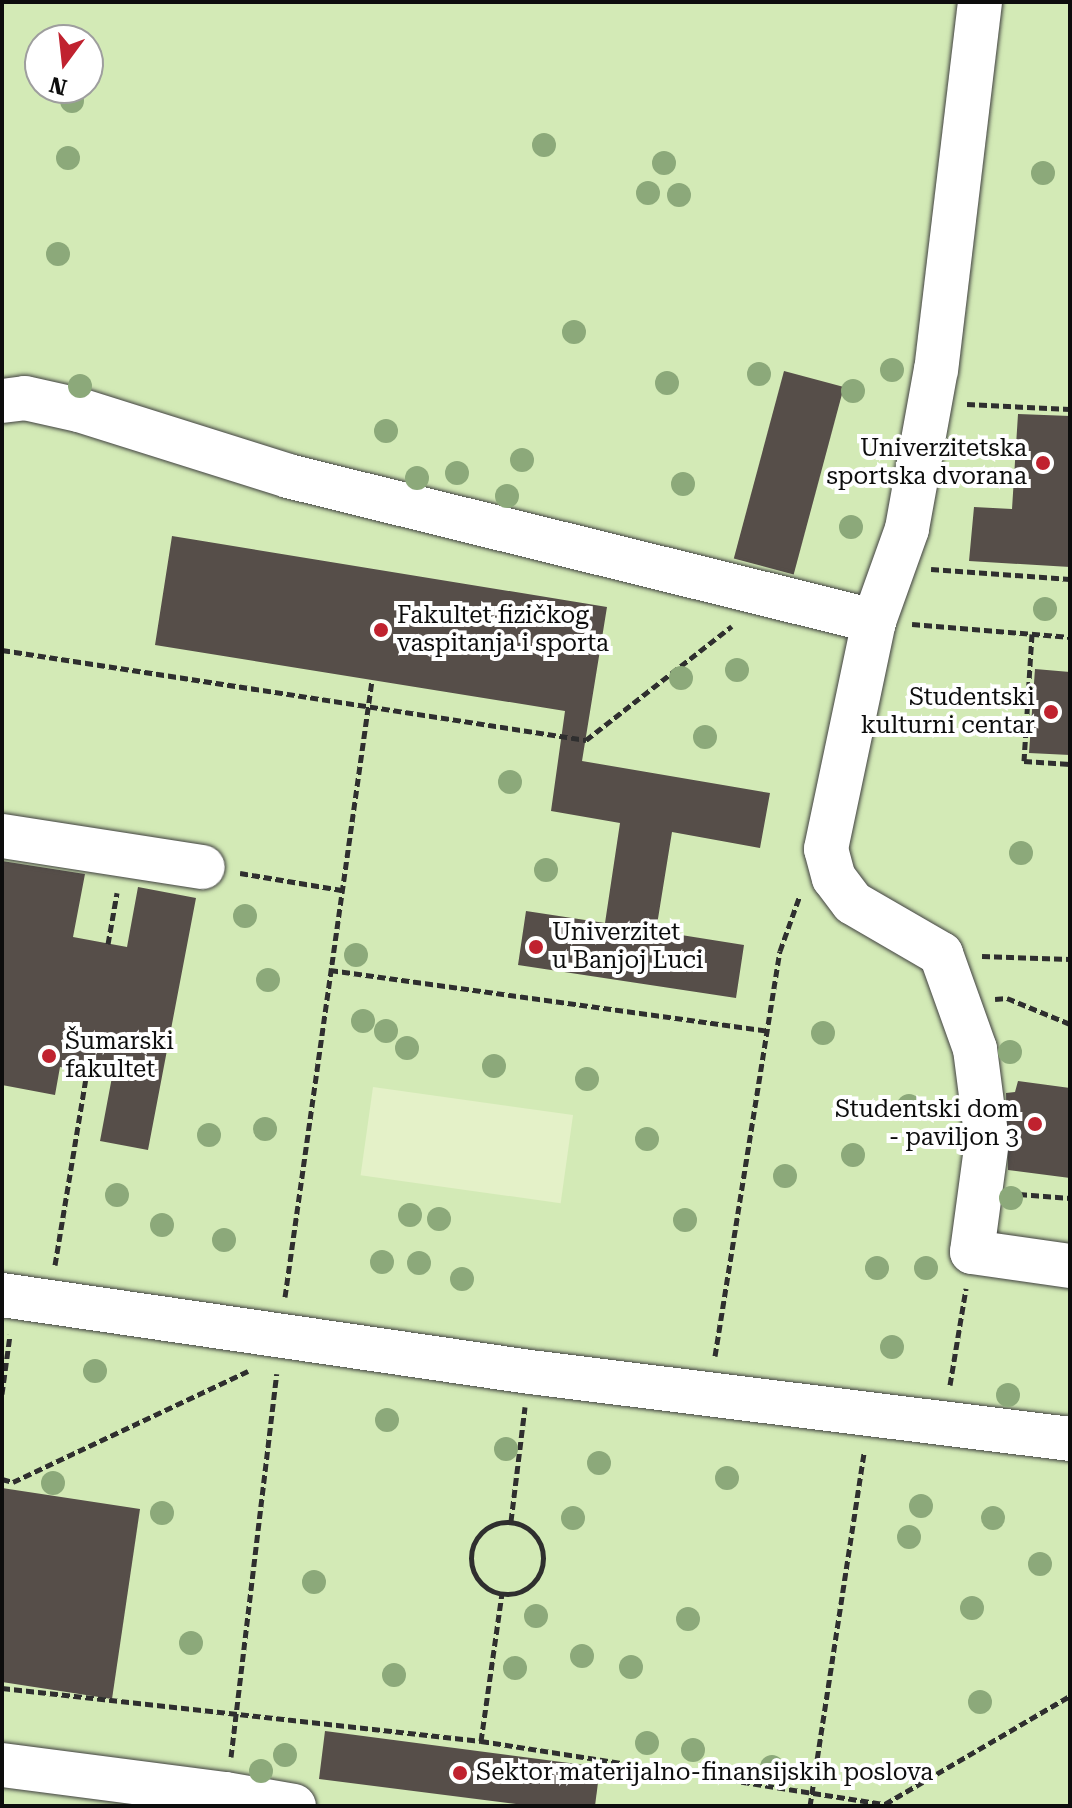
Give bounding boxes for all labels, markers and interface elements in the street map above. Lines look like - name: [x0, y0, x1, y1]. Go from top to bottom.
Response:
- north arrow: [24, 24, 104, 104]
- text: N: [47, 71, 70, 100]
- place label: Univerzitetska sportska dvorana: [827, 435, 1027, 491]
- marker: Univerzitetska sportska dvorana: [1034, 454, 1052, 472]
- place label: Fakultet fizičkog vaspitanja i sporta: [397, 602, 609, 658]
- marker: Fakultet fizičkog vaspitanja i sporta: [372, 621, 390, 639]
- place label: Studentski kulturni centar: [861, 684, 1035, 740]
- marker: Studentski kulturni centar: [1042, 703, 1060, 721]
- place label: Univerzitet u Banjoj Luci: [552, 919, 703, 975]
- marker: Univerzitet u Banjoj Luci: [527, 938, 545, 956]
- place label: Šumarski fakultet: [65, 1028, 174, 1084]
- marker: Šumarski fakultet: [40, 1047, 58, 1065]
- place label: Studentski dom - paviljon 3: [835, 1096, 1019, 1152]
- marker: Studentski dom - paviljon 3: [1026, 1115, 1044, 1133]
- place label: Sektor materijalno-finansijskih poslova: [476, 1759, 933, 1787]
- marker: Sektor materijalno-finansijskih poslova: [451, 1764, 469, 1782]

